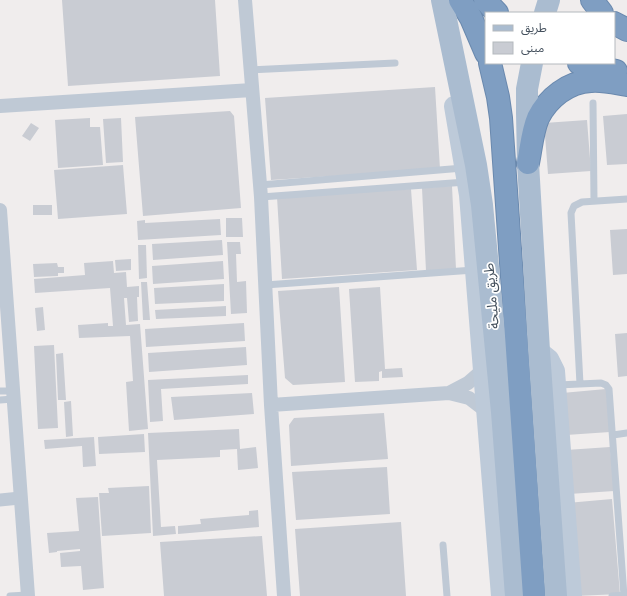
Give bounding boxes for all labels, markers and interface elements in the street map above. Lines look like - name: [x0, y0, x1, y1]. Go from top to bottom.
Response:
- legend: [485, 12, 615, 64]
- text: طريق: [521, 20, 547, 36]
- text: مبنى: [521, 40, 544, 56]
- street label: طريق مليحة: [479, 262, 504, 330]

